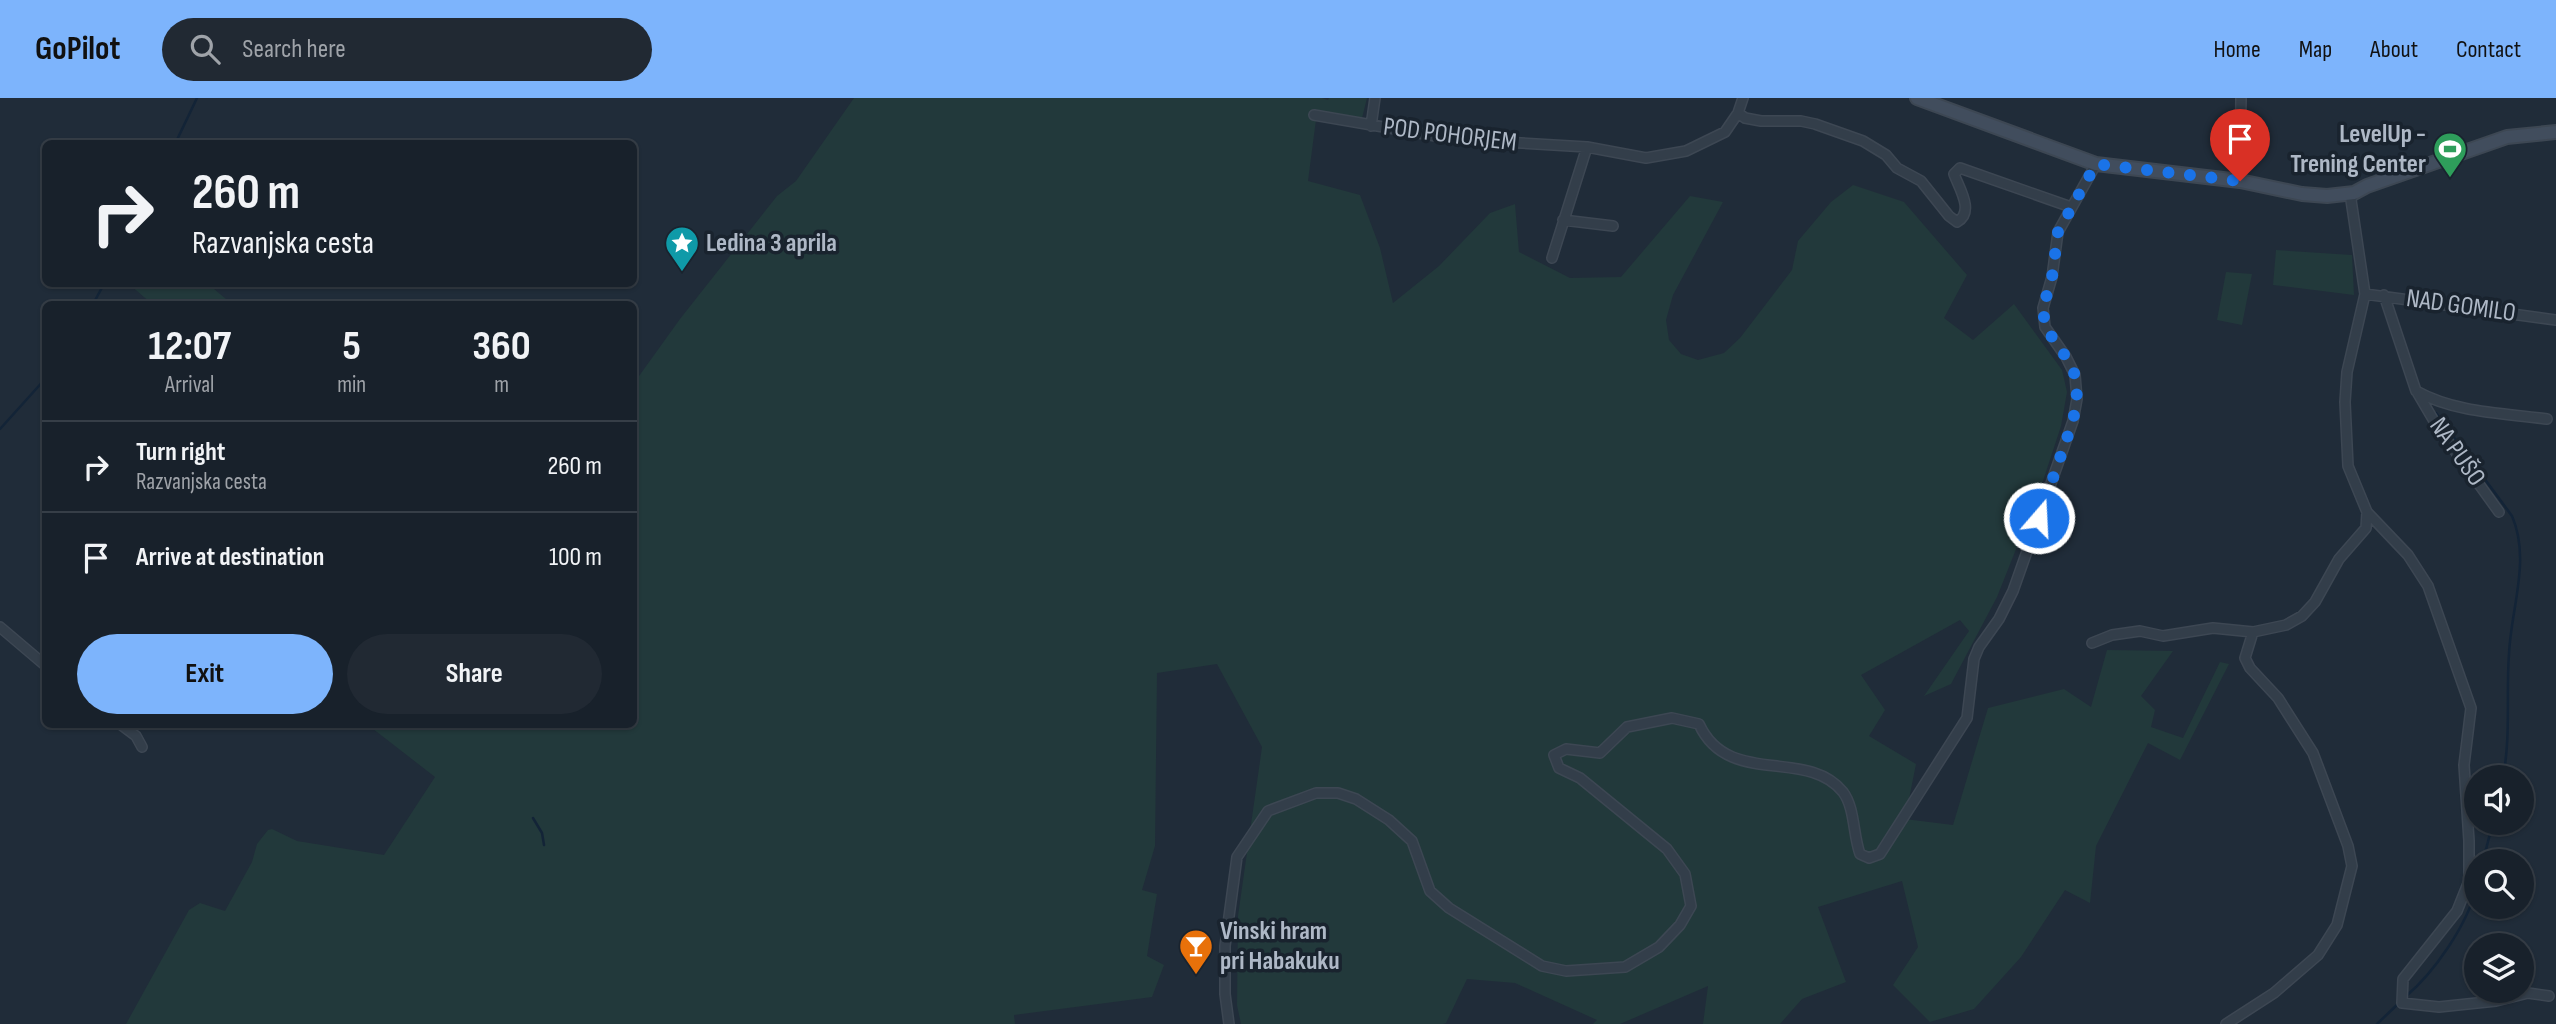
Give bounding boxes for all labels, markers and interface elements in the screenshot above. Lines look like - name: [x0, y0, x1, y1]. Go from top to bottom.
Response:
- search box: [162, 18, 652, 81]
- text: GoPilot: [35, 29, 120, 69]
- icon: search: [186, 30, 224, 68]
- text: Search here: [242, 34, 346, 65]
- text: Home: [2213, 35, 2261, 64]
- text: Map: [2299, 35, 2332, 64]
- text: About: [2370, 35, 2418, 64]
- text: Contact: [2456, 35, 2521, 64]
- pin: [2210, 109, 2270, 181]
- street label: POD POHORJEM: [1382, 111, 1518, 159]
- place label: LevelUp - Trening Center: [2290, 119, 2426, 180]
- icon: arrive: [2221, 120, 2259, 158]
- sports icon: LevelUp - Trening Center: [2431, 130, 2469, 179]
- text: 260 m: [192, 164, 300, 223]
- icon: right: [77, 168, 168, 259]
- text: Razvanjska cesta: [192, 224, 374, 263]
- place icon: Ledina 3 aprila: [663, 224, 701, 273]
- place label: Ledina 3 aprila: [706, 228, 837, 259]
- street label: NAD GOMILO: [2404, 283, 2518, 329]
- text: 12:07: [148, 321, 231, 372]
- text: 5: [342, 321, 361, 372]
- text: 360: [472, 321, 531, 372]
- text: Arrival: [165, 371, 214, 399]
- text: min: [337, 371, 366, 399]
- text: m: [494, 371, 509, 399]
- street label: NA PUŠO: [2422, 412, 2492, 492]
- text: Turn right: [136, 437, 225, 468]
- icon: right: [77, 448, 115, 486]
- text: 260 m: [547, 451, 602, 482]
- text: Razvanjska cesta: [136, 468, 267, 496]
- position arrow: [2002, 481, 2076, 555]
- icon: arrive: [77, 539, 115, 577]
- text: Arrive at destination: [136, 542, 324, 573]
- text: 100 m: [549, 542, 602, 573]
- button: Exit: [77, 634, 333, 714]
- button: Share: [347, 634, 602, 714]
- map controls: [2464, 765, 2534, 1003]
- button: sound: [2464, 765, 2534, 835]
- button: search: [2464, 849, 2534, 919]
- place label: Vinski hram pri Habakuku: [1220, 916, 1340, 977]
- bar icon: Vinski hram pri Habakuku: [1177, 927, 1215, 976]
- button: layers: [2464, 933, 2534, 1003]

